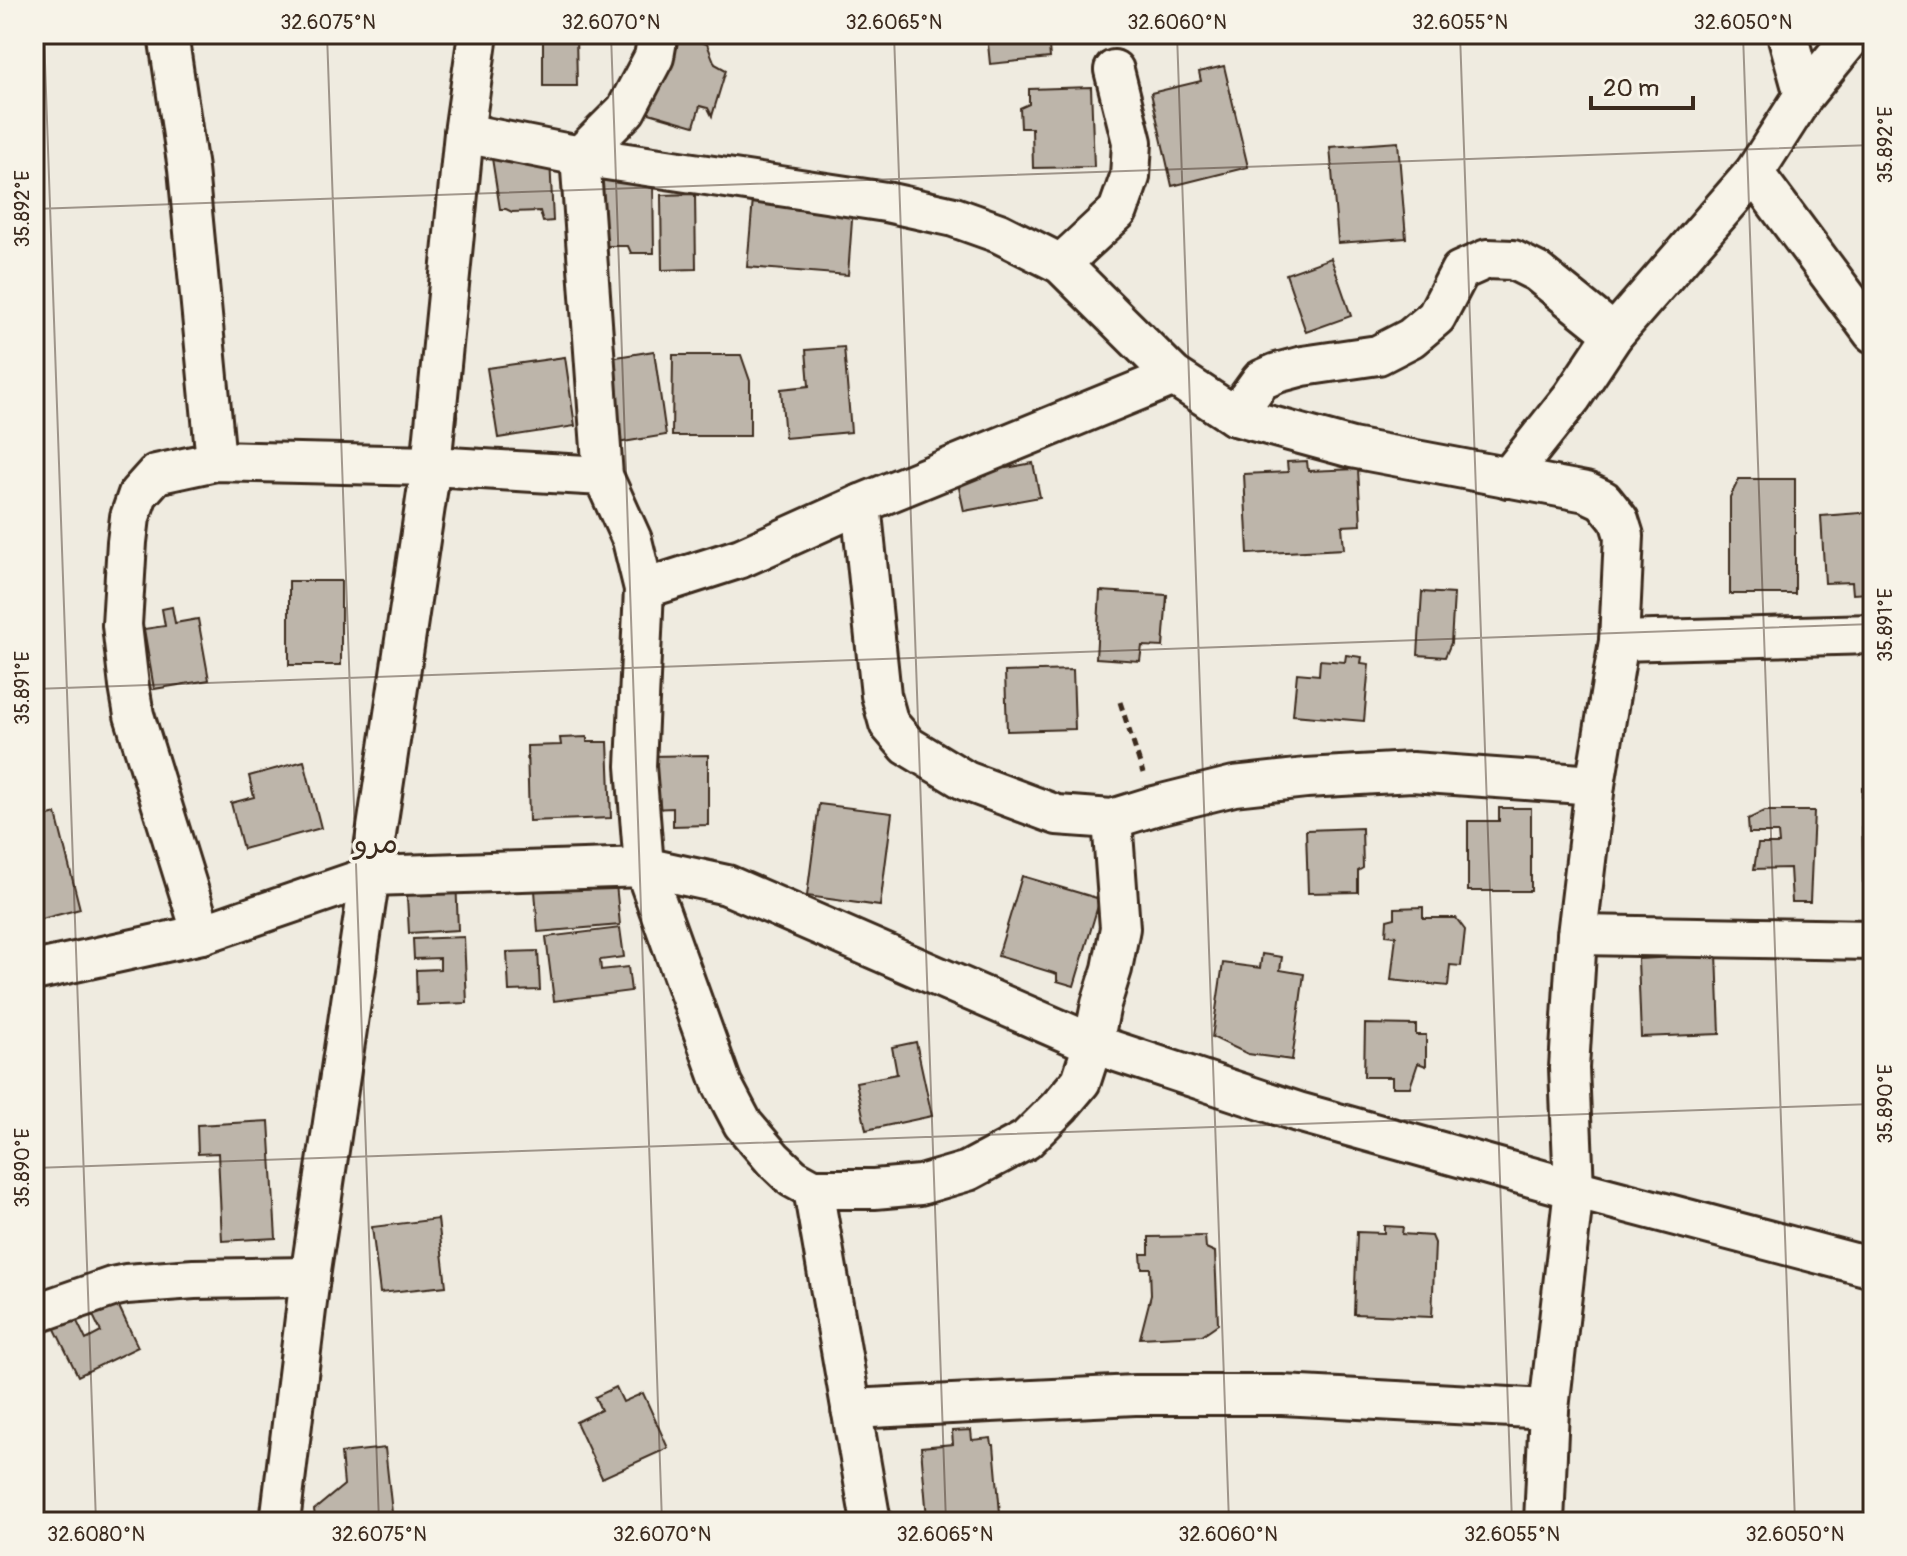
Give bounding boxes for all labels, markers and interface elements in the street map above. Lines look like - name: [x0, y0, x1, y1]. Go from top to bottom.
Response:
- text: 32.6075°N: [280, 10, 376, 35]
- text: 32.6070°N: [562, 10, 660, 35]
- text: 32.6065°N: [846, 10, 942, 35]
- text: 32.6060°N: [1127, 10, 1227, 35]
- text: 32.6055°N: [1412, 10, 1508, 35]
- text: 32.6050°N: [1694, 10, 1792, 35]
- scale bar: [1591, 60, 1693, 110]
- text: 20 m: [1603, 74, 1659, 103]
- text: 35.892°E: [1873, 106, 1898, 184]
- text: 35.892°E: [10, 170, 35, 248]
- text: 35.891°E: [1873, 588, 1898, 662]
- text: 35.891°E: [10, 651, 35, 725]
- district label: مرو: [352, 825, 398, 862]
- text: 35.890°E: [1873, 1064, 1898, 1144]
- text: 35.890°E: [10, 1128, 35, 1208]
- text: 32.6080°N: [47, 1522, 145, 1547]
- text: 32.6075°N: [331, 1522, 427, 1547]
- text: 32.6070°N: [613, 1522, 711, 1547]
- text: 32.6065°N: [897, 1522, 993, 1547]
- text: 32.6060°N: [1178, 1522, 1278, 1547]
- text: 32.6055°N: [1464, 1522, 1560, 1547]
- text: 32.6050°N: [1746, 1522, 1844, 1547]

